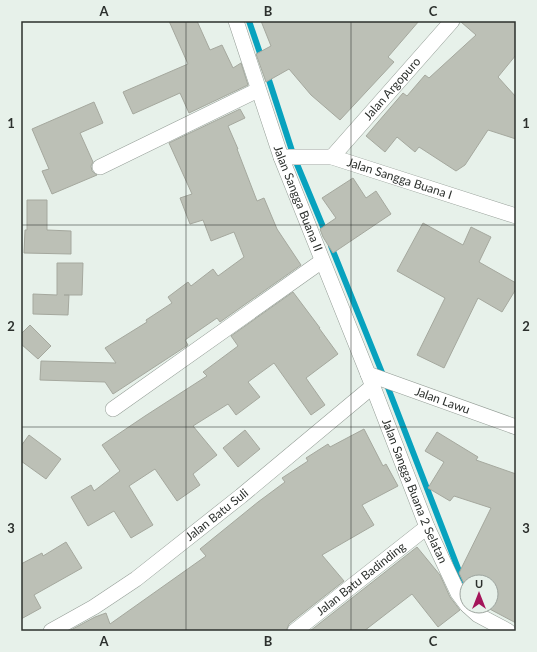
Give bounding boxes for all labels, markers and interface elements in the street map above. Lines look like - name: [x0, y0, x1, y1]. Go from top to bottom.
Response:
- text: A: [98, 3, 109, 19]
- text: B: [264, 3, 273, 19]
- text: C: [429, 3, 438, 19]
- street label: Jalan Argopuro: [360, 54, 424, 123]
- text: 1: [7, 115, 15, 131]
- text: 1: [522, 115, 530, 131]
- street label: Jalan Sangga Buana II: [271, 143, 326, 254]
- street label: Jalan Sangga Buana I: [345, 154, 454, 202]
- text: 2: [7, 318, 15, 334]
- text: 2: [522, 318, 530, 334]
- street label: Jalan Lawu: [413, 383, 472, 417]
- street label: Jalan Sangga Buana 2 Selatan: [379, 416, 451, 566]
- street label: Jalan Batu Suli: [182, 485, 251, 544]
- text: 3: [7, 520, 15, 536]
- text: 3: [522, 520, 530, 536]
- street label: Jalan Batu Badinding: [313, 539, 408, 618]
- north arrow: [459, 574, 499, 614]
- text: U: [475, 577, 483, 590]
- text: A: [98, 633, 109, 649]
- text: B: [264, 633, 273, 649]
- text: C: [429, 633, 438, 649]

